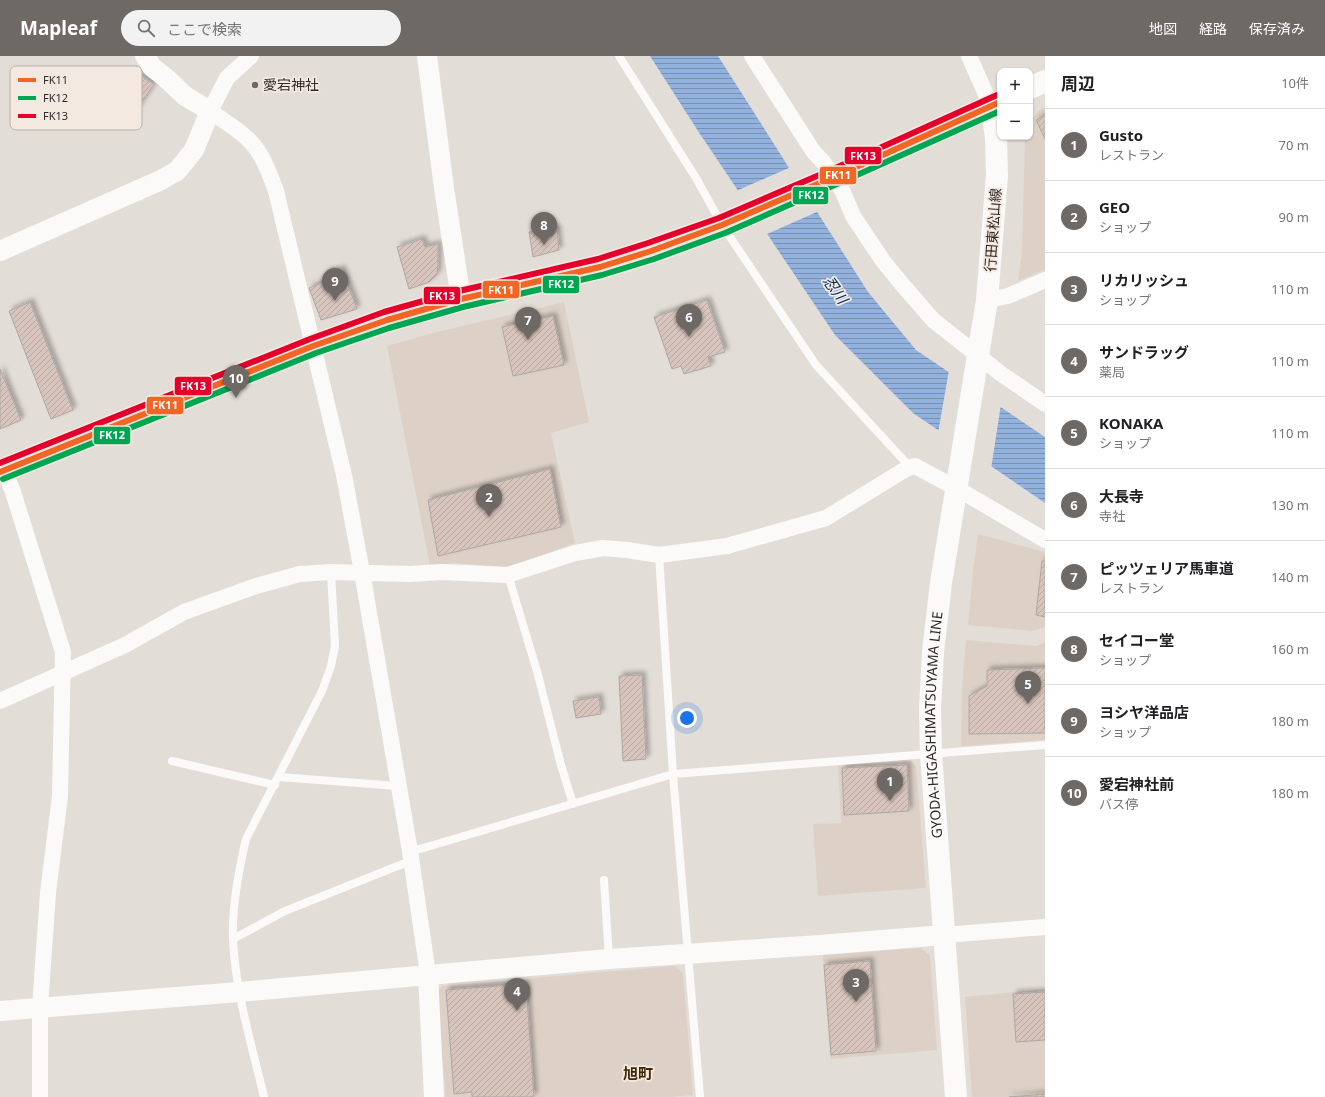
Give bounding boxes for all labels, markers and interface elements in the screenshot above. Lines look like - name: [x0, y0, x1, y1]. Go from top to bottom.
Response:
- search box: [121, 10, 401, 46]
- text: Mapleaf: [20, 15, 97, 41]
- icon: search: [135, 17, 157, 39]
- text: ここで検索: [167, 19, 242, 39]
- text: 地図: [1149, 19, 1177, 38]
- text: 経路: [1199, 19, 1227, 38]
- text: 保存済み: [1249, 19, 1305, 38]
- legend: [10, 66, 142, 130]
- map controls: [997, 68, 1033, 140]
- button: +: [997, 68, 1033, 104]
- text: FK11: [43, 72, 68, 87]
- text: 周辺: [1061, 72, 1095, 95]
- text: 10件: [1281, 74, 1309, 92]
- place label: 愛宕神社: [263, 75, 319, 94]
- marker: 愛宕神社: [250, 80, 260, 90]
- text: FK12: [43, 90, 68, 105]
- button: −: [997, 104, 1033, 140]
- text: FK13: [43, 108, 68, 123]
- text: Gusto: [1099, 125, 1143, 145]
- text: 1: [1070, 136, 1078, 154]
- text: 70 m: [1279, 136, 1309, 154]
- line badge: FK13: [844, 146, 882, 165]
- text: レストラン: [1099, 146, 1164, 164]
- text: FK13: [850, 148, 876, 163]
- line badge: FK11: [819, 166, 857, 185]
- text: FK11: [825, 167, 851, 182]
- line badge: FK12: [792, 186, 829, 205]
- text: FK12: [798, 187, 824, 202]
- street label: 行田東松山線: [980, 187, 1005, 273]
- text: GEO: [1099, 197, 1130, 217]
- text: 2: [1070, 208, 1078, 226]
- text: 90 m: [1279, 208, 1309, 226]
- pin: 8: [531, 212, 557, 245]
- text: ショップ: [1099, 218, 1151, 236]
- pin: 9: [322, 268, 348, 301]
- text: リカリッシュ: [1099, 270, 1189, 290]
- water label: 忍川: [819, 271, 854, 309]
- line badge: FK12: [542, 275, 580, 294]
- text: FK12: [548, 276, 574, 291]
- line badge: FK11: [482, 280, 520, 299]
- text: 3: [1070, 280, 1078, 298]
- text: 110 m: [1271, 280, 1309, 298]
- text: FK11: [488, 282, 514, 297]
- line badge: FK13: [423, 286, 461, 305]
- text: FK13: [429, 288, 455, 303]
- text: ショップ: [1099, 291, 1151, 309]
- pin: 6: [676, 304, 702, 337]
- pin: 7: [515, 307, 541, 340]
- text: サンドラッグ: [1099, 342, 1189, 362]
- text: 4: [1070, 352, 1078, 370]
- text: 110 m: [1271, 352, 1309, 370]
- text: 薬局: [1099, 363, 1125, 381]
- pin: 10: [223, 365, 249, 398]
- line badge: FK13: [174, 376, 212, 396]
- text: FK13: [180, 378, 206, 393]
- line badge: FK11: [146, 396, 184, 415]
- text: FK11: [152, 397, 178, 412]
- text: KONAKA: [1099, 413, 1163, 433]
- text: 5: [1070, 424, 1078, 442]
- text: 110 m: [1271, 424, 1309, 442]
- line badge: FK12: [93, 426, 131, 445]
- text: FK12: [99, 427, 125, 442]
- text: ショップ: [1099, 434, 1151, 452]
- pin: 2: [476, 484, 502, 517]
- text: 大長寺: [1099, 486, 1144, 506]
- text: 6: [1070, 496, 1078, 514]
- text: 130 m: [1271, 496, 1309, 514]
- text: 寺社: [1099, 507, 1125, 525]
- text: ピッツェリア馬車道: [1099, 558, 1234, 578]
- text: 7: [1070, 568, 1078, 586]
- text: 140 m: [1271, 568, 1309, 586]
- text: レストラン: [1099, 579, 1164, 597]
- street label: GYODA-HIGASHIMATSUYAMA LINE: [920, 610, 947, 839]
- text: セイコー堂: [1099, 630, 1174, 650]
- text: 8: [1070, 640, 1078, 658]
- text: 160 m: [1271, 640, 1309, 658]
- text: ショップ: [1099, 651, 1151, 669]
- pin: 5: [1015, 671, 1041, 704]
- text: ヨシヤ洋品店: [1099, 702, 1189, 722]
- your location: [677, 708, 697, 728]
- text: 9: [1070, 712, 1078, 730]
- text: 180 m: [1271, 712, 1309, 730]
- text: ショップ: [1099, 723, 1151, 741]
- pin: 1: [877, 768, 903, 801]
- text: 愛宕神社前: [1099, 774, 1174, 794]
- text: 10: [1067, 784, 1081, 802]
- text: 180 m: [1271, 784, 1309, 802]
- text: バス停: [1099, 795, 1138, 813]
- pin: 3: [843, 969, 869, 1002]
- pin: 4: [504, 978, 530, 1011]
- district label: 旭町: [623, 1063, 653, 1083]

